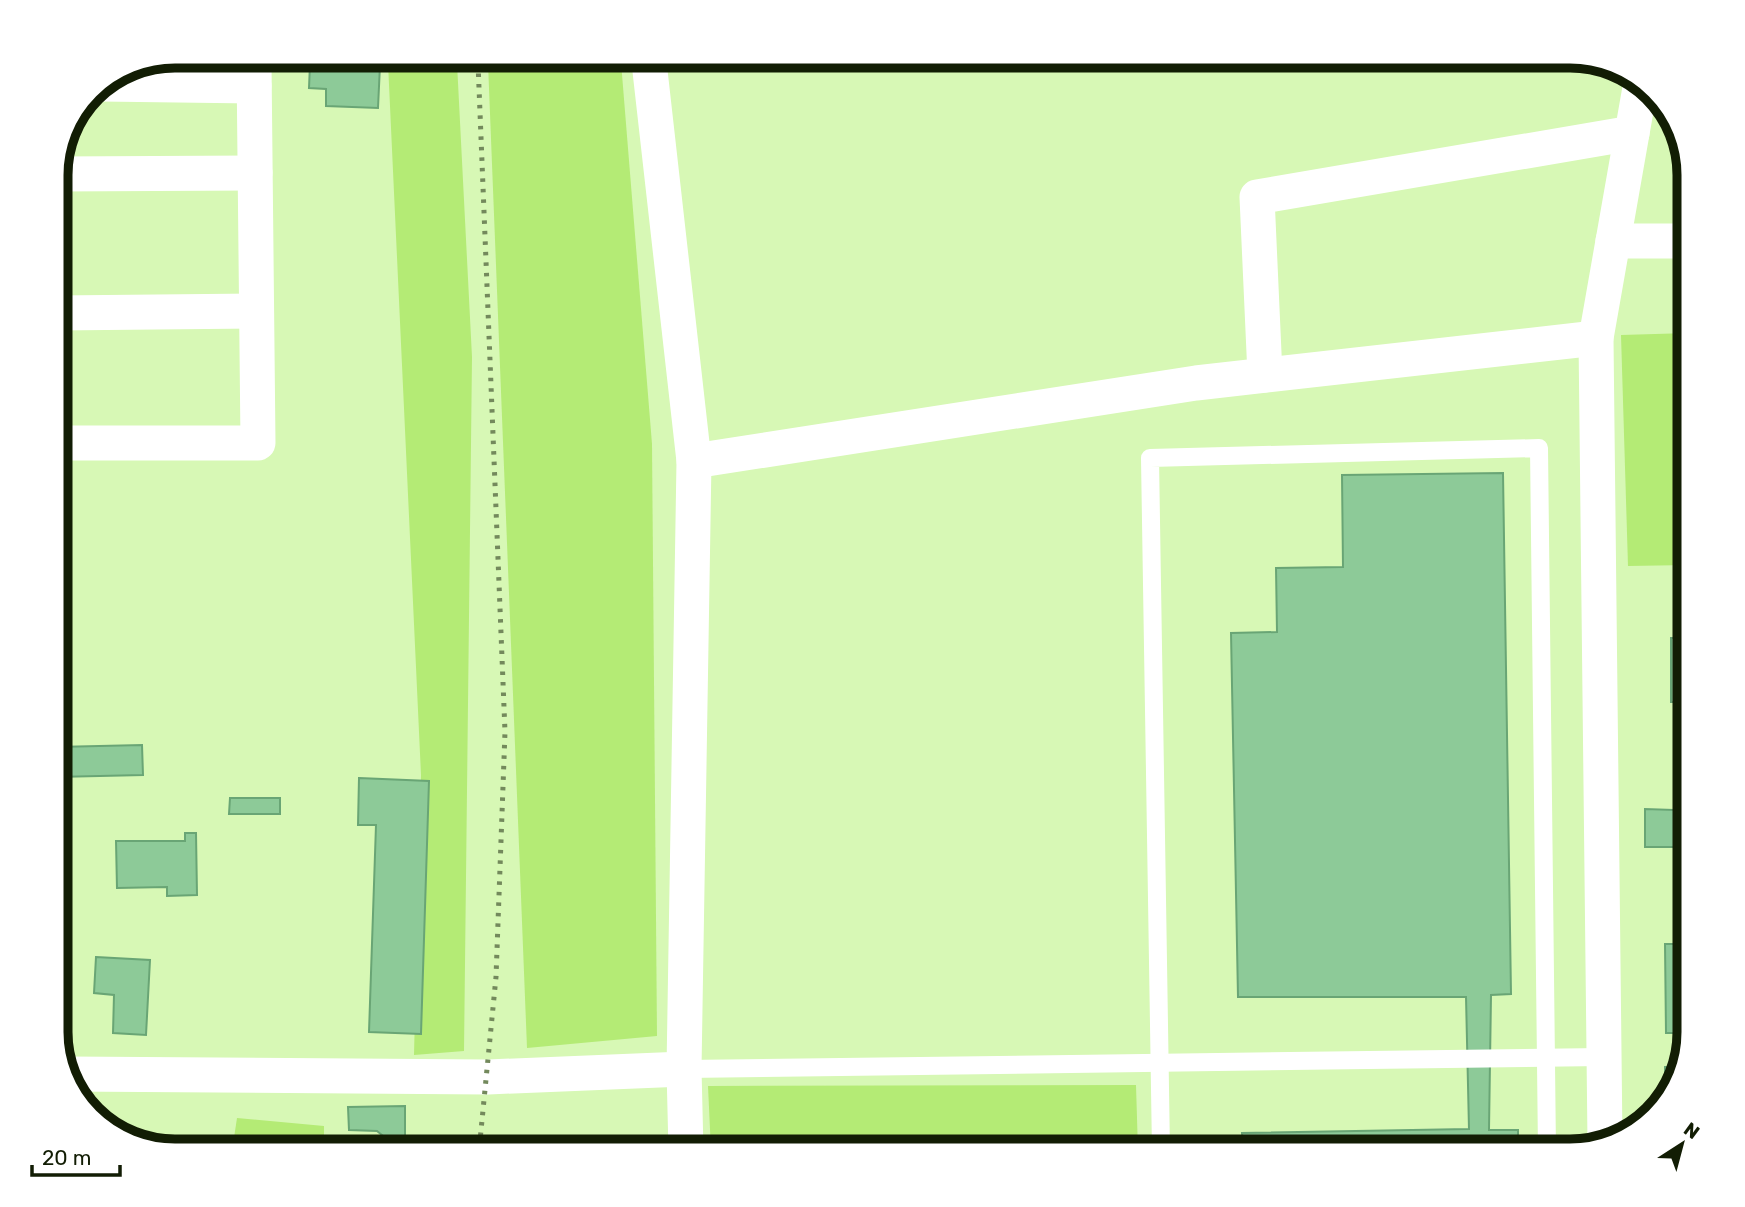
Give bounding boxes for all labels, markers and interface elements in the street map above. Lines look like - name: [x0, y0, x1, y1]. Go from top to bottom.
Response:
- north arrow: [1647, 1109, 1717, 1179]
- text: N: [1679, 1117, 1704, 1144]
- scale bar: [32, 1134, 119, 1178]
- text: 20 m: [42, 1145, 91, 1170]

